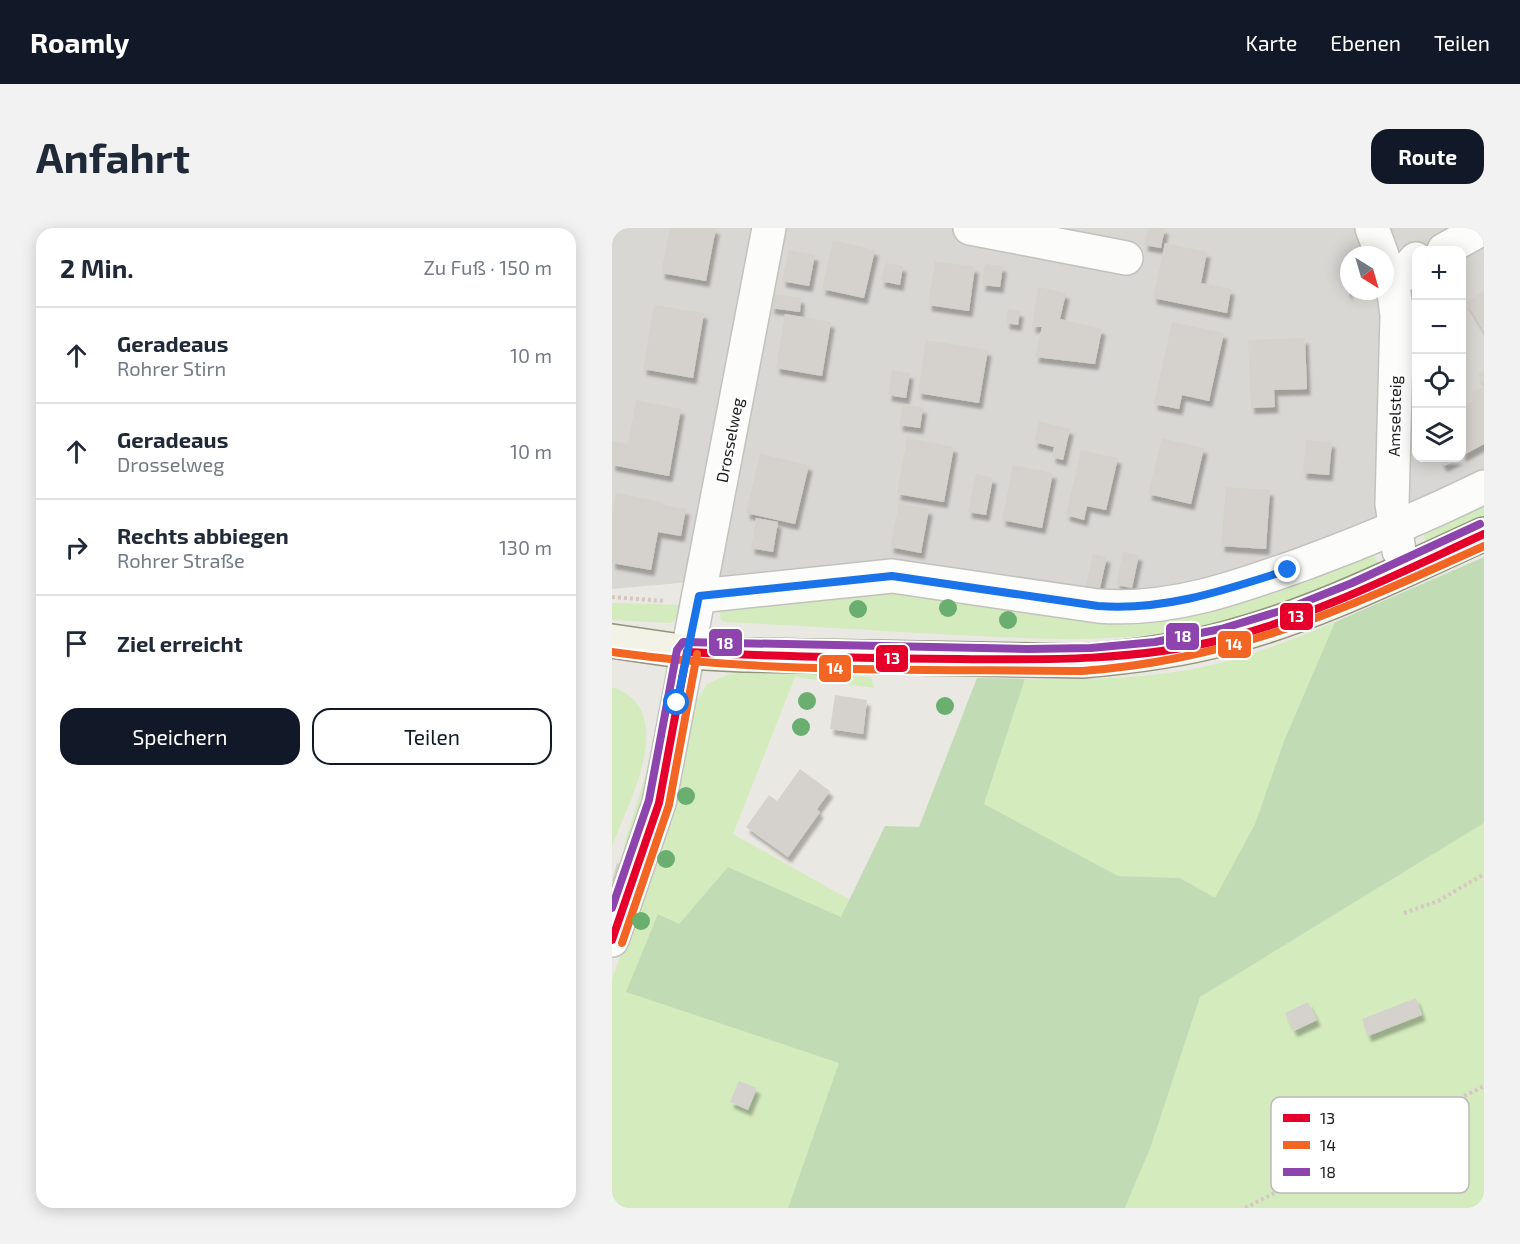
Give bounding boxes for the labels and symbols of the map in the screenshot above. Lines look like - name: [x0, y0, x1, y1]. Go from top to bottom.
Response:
- north arrow: [1340, 246, 1394, 300]
- street label: Amselsteig: [1384, 375, 1404, 457]
- street label: Drosselweg: [711, 396, 747, 484]
- route end: [1274, 556, 1300, 582]
- line badge: 13: [1279, 602, 1314, 631]
- text: 13: [1288, 606, 1304, 625]
- line badge: 18: [1165, 622, 1200, 651]
- text: 18: [1175, 626, 1191, 645]
- line badge: 18: [708, 628, 743, 657]
- line badge: 14: [1217, 630, 1252, 659]
- text: 18: [717, 633, 733, 652]
- text: 14: [1225, 634, 1243, 653]
- line badge: 13: [875, 644, 909, 673]
- text: 13: [884, 648, 900, 667]
- line badge: 14: [818, 654, 852, 683]
- text: 14: [826, 658, 844, 677]
- route start: [663, 689, 689, 715]
- legend: [1271, 1097, 1469, 1193]
- text: 13: [1320, 1108, 1335, 1127]
- text: 14: [1320, 1135, 1336, 1154]
- text: 18: [1320, 1162, 1336, 1181]

